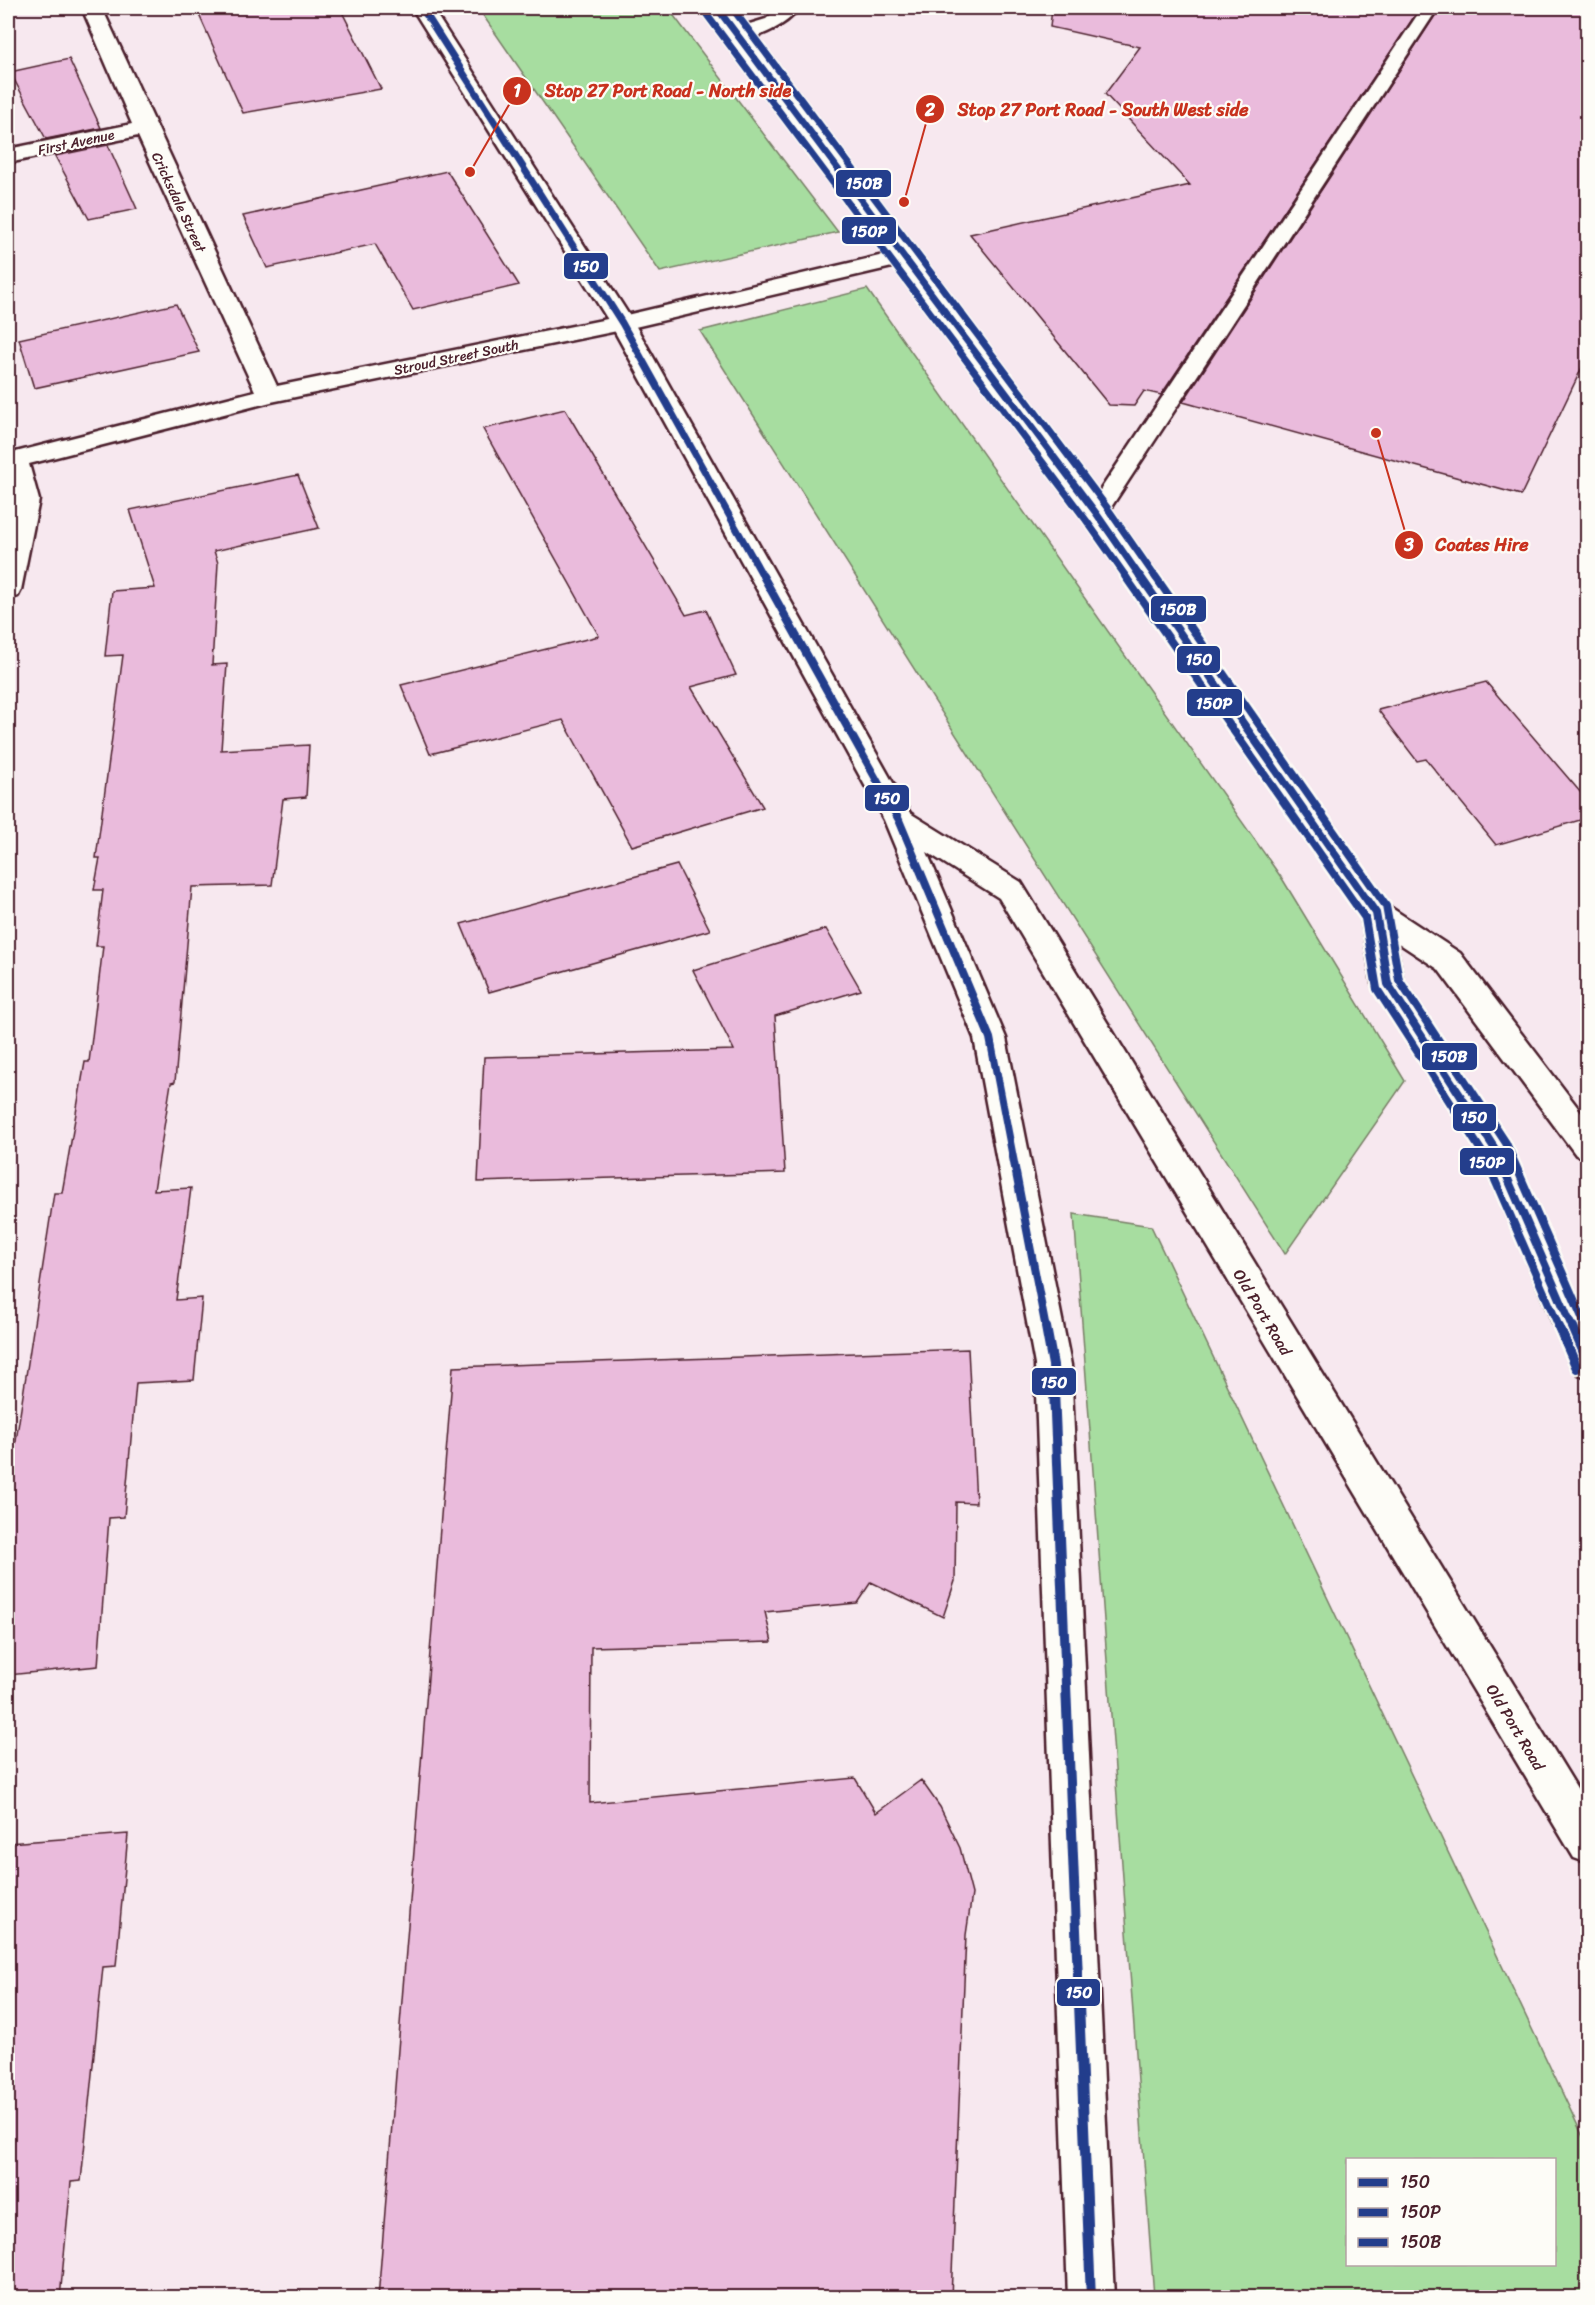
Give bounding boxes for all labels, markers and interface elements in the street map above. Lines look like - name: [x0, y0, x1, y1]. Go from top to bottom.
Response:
- callout: Stop 27 Port Road - North side: [502, 73, 803, 109]
- text: 1: [513, 75, 521, 107]
- text: Stop 27 Port Road - North side: [544, 75, 792, 107]
- callout: Stop 27 Port Road - South West side: [915, 91, 1261, 127]
- text: 2: [924, 94, 936, 126]
- text: Stop 27 Port Road - South West side: [957, 94, 1249, 126]
- street label: First Avenue: [36, 122, 117, 163]
- street label: Cricksdale Street: [144, 148, 213, 258]
- line badge: 150B: [835, 169, 892, 198]
- text: 150B: [846, 169, 883, 198]
- line badge: 150P: [841, 216, 897, 245]
- text: 150P: [851, 217, 888, 246]
- line badge: 150: [563, 252, 609, 280]
- text: 150: [573, 252, 599, 281]
- street label: Stroud Street South: [391, 332, 521, 383]
- callout: Coates Hire: [1394, 527, 1541, 563]
- text: 3: [1403, 529, 1414, 561]
- text: Coates Hire: [1434, 529, 1529, 561]
- line badge: 150B: [1150, 595, 1207, 623]
- text: 150B: [1160, 595, 1197, 624]
- line badge: 150: [1176, 645, 1221, 674]
- text: 150: [1186, 645, 1212, 674]
- line badge: 150P: [1186, 688, 1243, 717]
- text: 150P: [1196, 689, 1233, 718]
- line badge: 150: [864, 784, 910, 812]
- text: 150: [874, 784, 900, 813]
- line badge: 150B: [1421, 1042, 1478, 1071]
- text: 150B: [1431, 1042, 1468, 1071]
- line badge: 150: [1452, 1103, 1497, 1132]
- text: 150: [1461, 1103, 1487, 1132]
- line badge: 150P: [1459, 1147, 1515, 1176]
- text: 150P: [1469, 1148, 1506, 1177]
- street label: Old Port Road: [1225, 1263, 1301, 1363]
- line badge: 150: [1031, 1367, 1077, 1396]
- text: 150: [1041, 1368, 1067, 1397]
- street label: Old Port Road: [1478, 1678, 1554, 1778]
- line badge: 150: [1056, 1978, 1101, 2007]
- text: 150: [1066, 1978, 1092, 2007]
- legend: [1346, 2158, 1556, 2266]
- text: 150: [1400, 2166, 1430, 2198]
- text: 150P: [1400, 2196, 1441, 2228]
- text: 150B: [1400, 2226, 1441, 2258]

